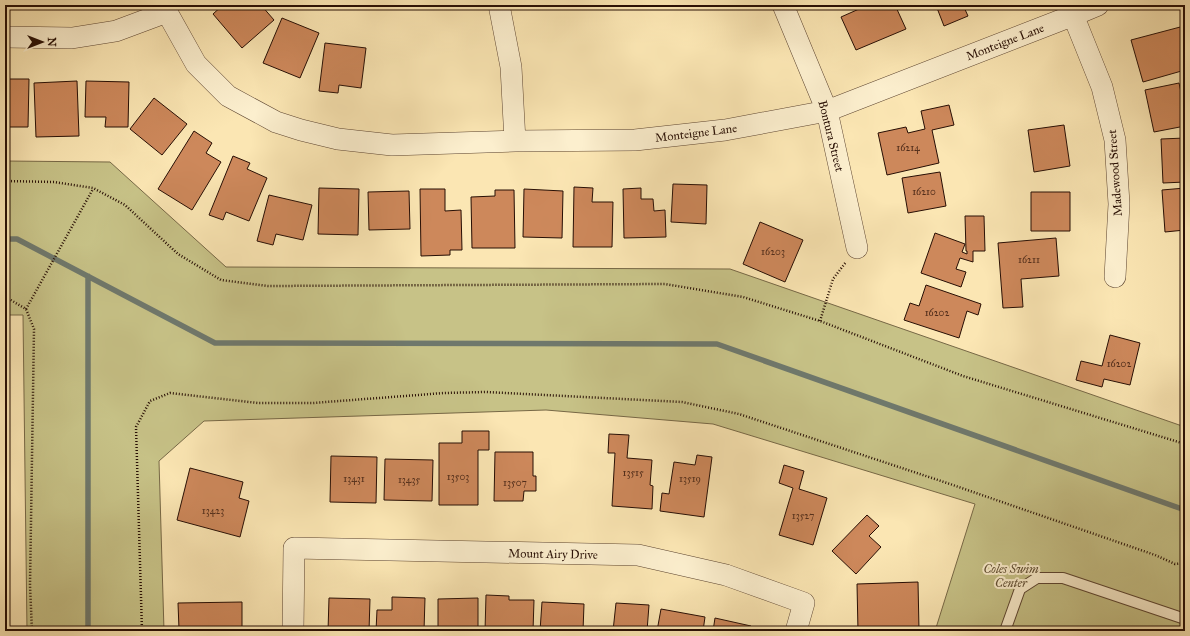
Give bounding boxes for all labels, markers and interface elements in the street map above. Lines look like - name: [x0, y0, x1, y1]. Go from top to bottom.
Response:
- street label: Monteigne Lane: [964, 21, 1046, 64]
- north arrow: [22, 22, 62, 62]
- text: N: [45, 37, 58, 47]
- street label: Bontura Street: [815, 99, 847, 174]
- street label: Monteigne Lane: [654, 121, 738, 146]
- street label: Madewood Street: [1105, 128, 1125, 217]
- house number: 16214: [896, 142, 920, 154]
- house number: 16210: [912, 186, 936, 198]
- house number: 16203: [761, 246, 785, 258]
- house number: 16211: [1018, 254, 1040, 266]
- house number: 16202: [925, 307, 949, 319]
- house number: 16202: [1107, 358, 1131, 370]
- house number: 13515: [622, 467, 644, 479]
- house number: 13503: [447, 471, 469, 483]
- house number: 13431: [343, 473, 365, 485]
- house number: 13519: [679, 473, 701, 485]
- house number: 13435: [398, 474, 420, 486]
- house number: 13507: [503, 477, 527, 489]
- house number: 13423: [202, 505, 224, 517]
- house number: 13527: [792, 510, 814, 522]
- street label: Mount Airy Drive: [508, 546, 598, 562]
- park label: Coles Swim Center: [983, 562, 1039, 590]

